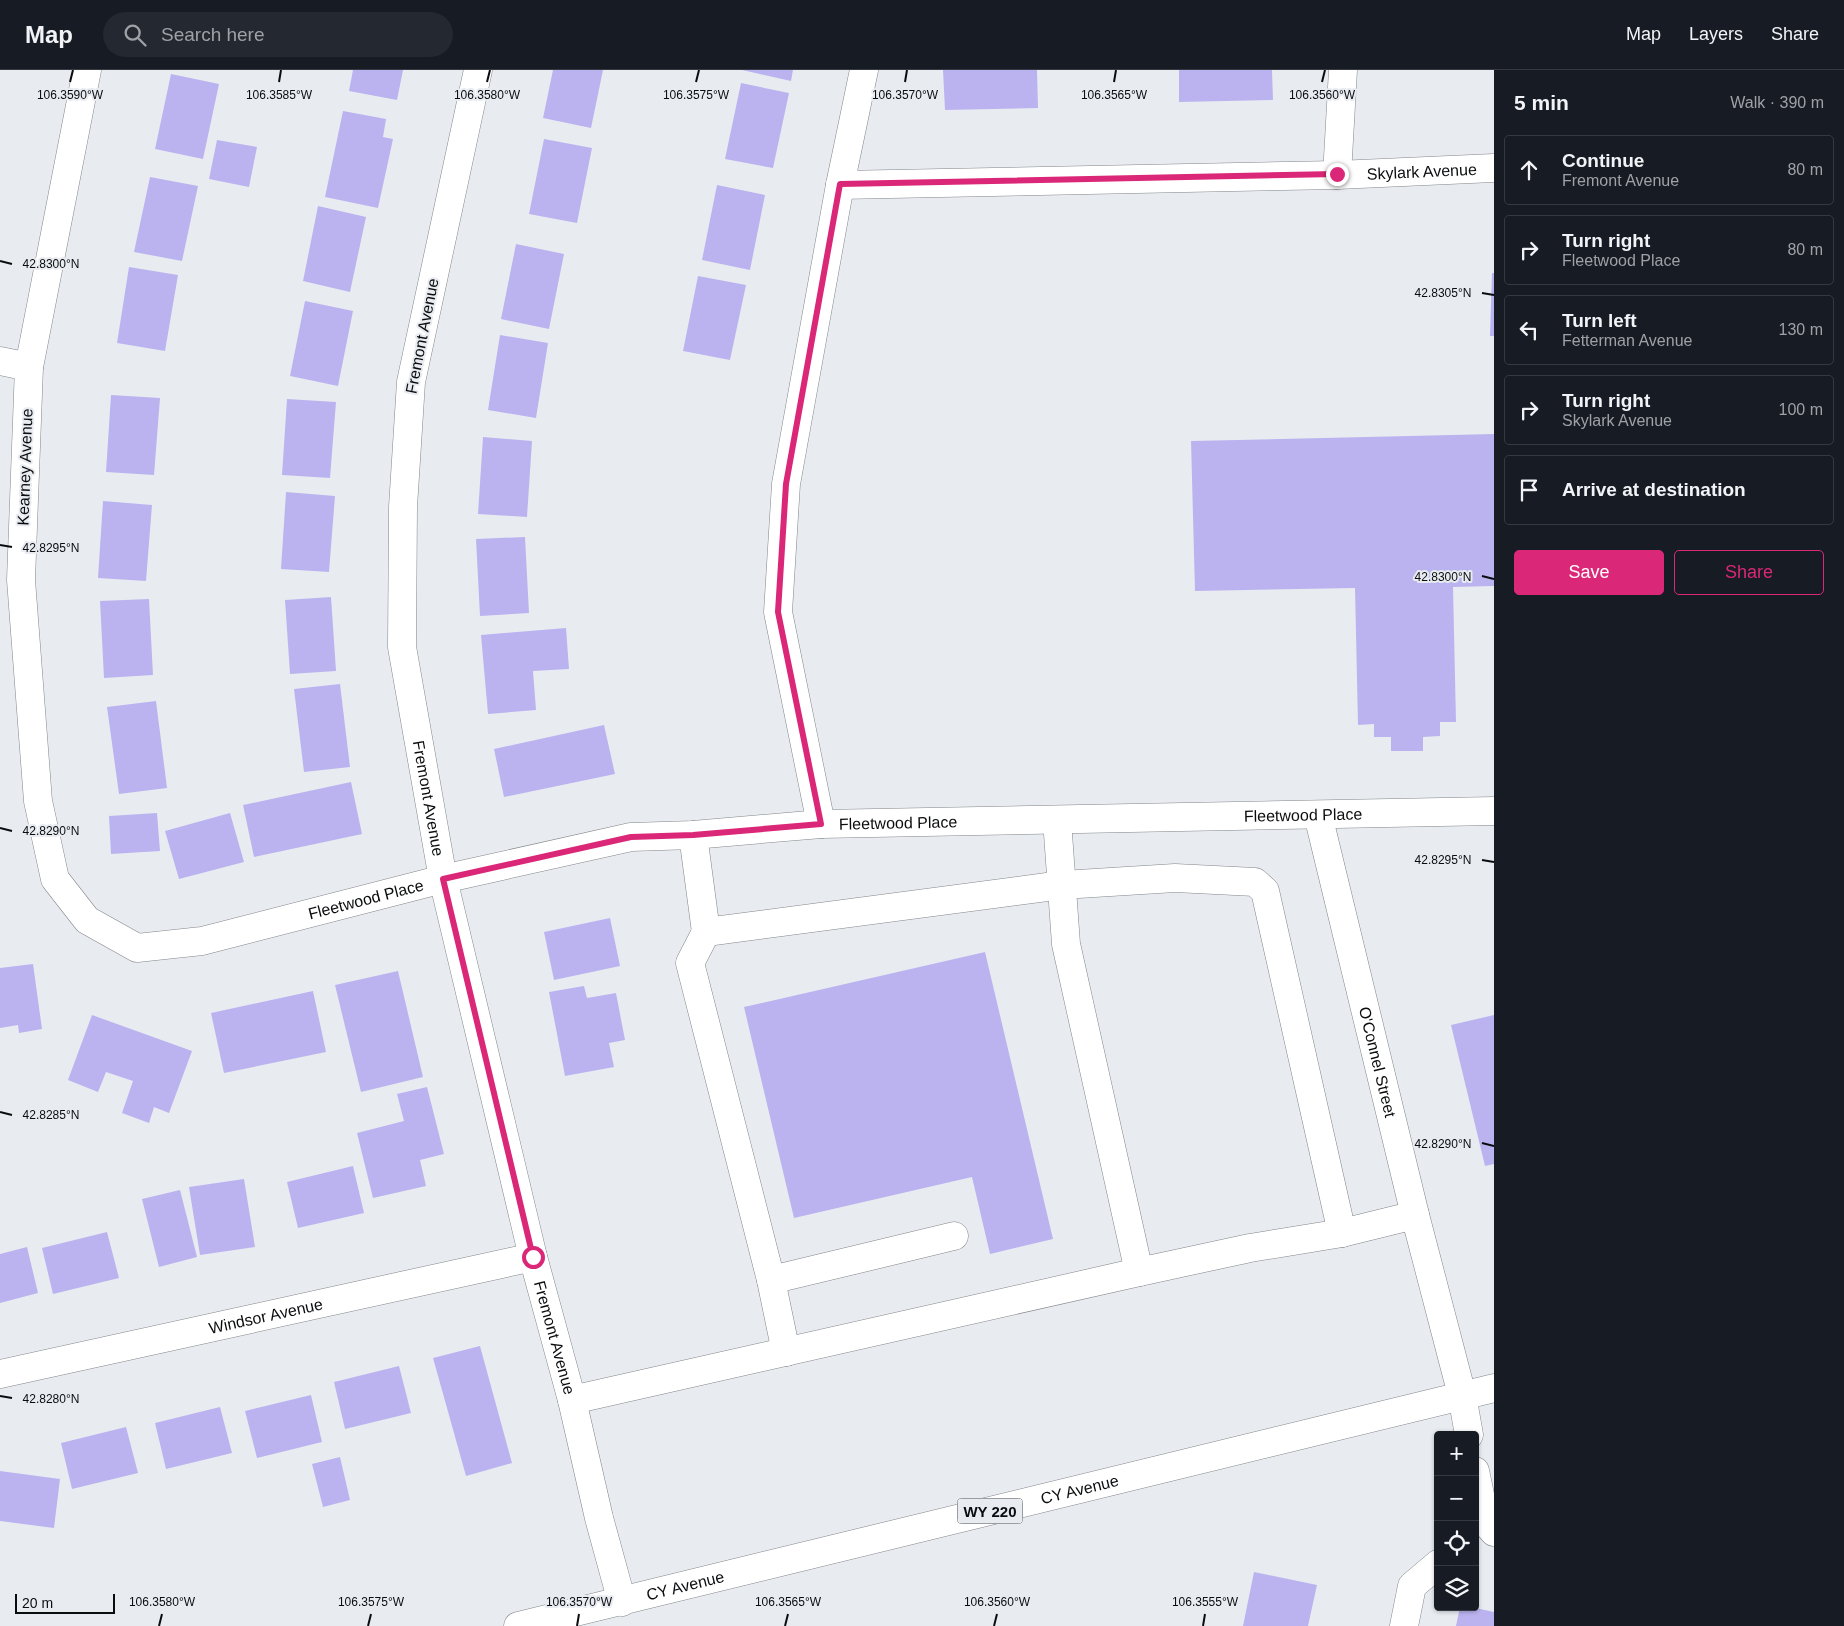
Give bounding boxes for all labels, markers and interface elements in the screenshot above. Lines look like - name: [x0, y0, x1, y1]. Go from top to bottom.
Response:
- search box: [103, 12, 453, 57]
- text: Map: [25, 21, 73, 48]
- icon: search: [121, 21, 149, 49]
- text: Search here: [161, 24, 265, 45]
- text: Map: [1626, 24, 1661, 44]
- text: Layers: [1689, 24, 1743, 44]
- text: Share: [1771, 24, 1819, 44]
- text: 106.3590°W: [37, 88, 104, 102]
- text: 106.3585°W: [246, 88, 313, 102]
- text: 106.3580°W: [454, 88, 521, 102]
- text: 106.3575°W: [663, 88, 730, 102]
- text: 106.3570°W: [872, 88, 939, 102]
- text: 106.3565°W: [1081, 88, 1148, 102]
- text: 106.3560°W: [1289, 88, 1356, 102]
- text: 5 min: [1514, 91, 1569, 114]
- text: Walk · 390 m: [1730, 94, 1824, 111]
- text: Continue: [1562, 150, 1644, 171]
- icon: ahead: [1515, 156, 1543, 184]
- street label: Skylark Avenue: [1366, 160, 1477, 182]
- text: 80 m: [1787, 161, 1823, 178]
- route end: [1326, 163, 1349, 186]
- text: Fremont Avenue: [1562, 172, 1679, 189]
- text: Turn right: [1562, 230, 1650, 251]
- icon: right: [1515, 236, 1543, 264]
- text: 80 m: [1787, 241, 1823, 258]
- text: Fleetwood Place: [1562, 252, 1680, 269]
- text: 42.8300°N: [23, 257, 79, 271]
- street label: Fremont Avenue: [402, 277, 442, 395]
- text: 42.8305°N: [1415, 286, 1471, 300]
- text: Turn left: [1562, 310, 1637, 331]
- icon: left: [1515, 316, 1543, 344]
- text: 130 m: [1779, 321, 1823, 338]
- text: Fetterman Avenue: [1562, 332, 1692, 349]
- text: Turn right: [1562, 390, 1650, 411]
- icon: right: [1515, 396, 1543, 424]
- text: 100 m: [1779, 401, 1823, 418]
- street label: Kearney Avenue: [14, 408, 36, 526]
- text: Skylark Avenue: [1562, 412, 1672, 429]
- icon: arrive: [1515, 476, 1543, 504]
- text: Arrive at destination: [1562, 479, 1746, 500]
- text: 42.8295°N: [23, 541, 79, 555]
- button: Save: [1514, 550, 1664, 595]
- button: Share: [1674, 550, 1824, 595]
- text: 42.8300°N: [1415, 570, 1471, 584]
- street label: Fremont Avenue: [410, 739, 447, 858]
- street label: Fleetwood Place: [1244, 805, 1362, 824]
- street label: Fleetwood Place: [839, 813, 958, 832]
- text: 42.8290°N: [23, 824, 79, 838]
- text: 42.8295°N: [1415, 853, 1471, 867]
- street label: Fleetwood Place: [306, 876, 425, 922]
- street label: O'Connel Street: [1356, 1005, 1400, 1120]
- text: 42.8285°N: [23, 1108, 79, 1122]
- text: 42.8290°N: [1415, 1137, 1471, 1151]
- route start: [522, 1246, 545, 1269]
- street label: Fremont Avenue: [531, 1279, 579, 1396]
- street label: Windsor Avenue: [207, 1295, 324, 1336]
- text: 42.8280°N: [23, 1392, 79, 1406]
- map controls: [1434, 1431, 1479, 1611]
- button: +: [1434, 1431, 1479, 1476]
- street label: CY Avenue: [1039, 1471, 1120, 1507]
- button: −: [1434, 1476, 1479, 1521]
- road number: WY 220: [958, 1498, 1022, 1524]
- button: locate: [1434, 1521, 1479, 1566]
- button: layers: [1434, 1566, 1479, 1611]
- street label: CY Avenue: [644, 1568, 726, 1603]
- scale bar: [15, 1591, 115, 1614]
- text: 20 m: [22, 1595, 53, 1611]
- text: 106.3580°W: [129, 1595, 196, 1609]
- text: 106.3575°W: [338, 1595, 405, 1609]
- text: 106.3570°W: [546, 1595, 613, 1609]
- text: 106.3565°W: [755, 1595, 822, 1609]
- text: 106.3560°W: [964, 1595, 1031, 1609]
- text: 106.3555°W: [1172, 1595, 1239, 1609]

